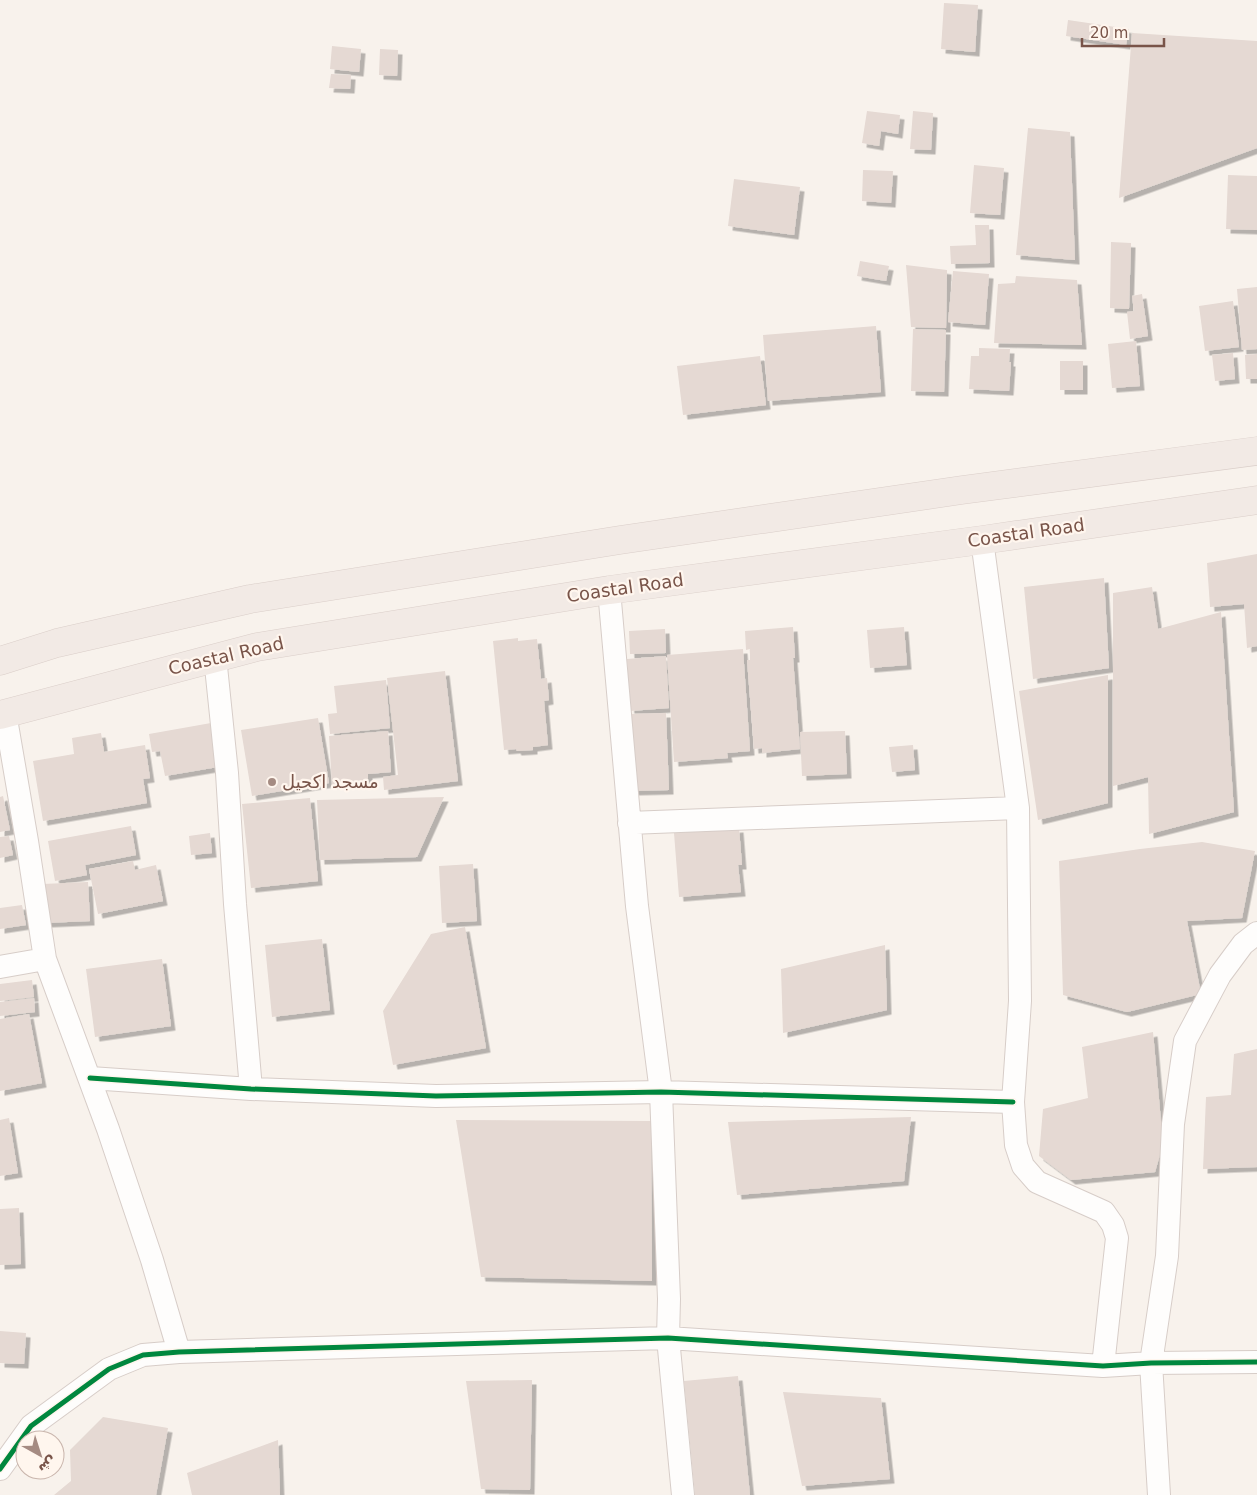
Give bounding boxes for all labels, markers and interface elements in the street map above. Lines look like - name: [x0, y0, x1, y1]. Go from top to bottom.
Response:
- scale bar: [1082, 15, 1164, 47]
- text: 20 m: [1090, 24, 1128, 42]
- street label: Coastal Road: [966, 514, 1086, 551]
- street label: Coastal Road: [565, 569, 685, 606]
- street label: Coastal Road: [166, 632, 286, 679]
- place label: مسجد اكحيل: [282, 771, 379, 792]
- marker: مسجد اكحيل: [266, 776, 278, 788]
- north arrow: [15, 1430, 65, 1480]
- text: ش: [36, 1453, 61, 1477]

